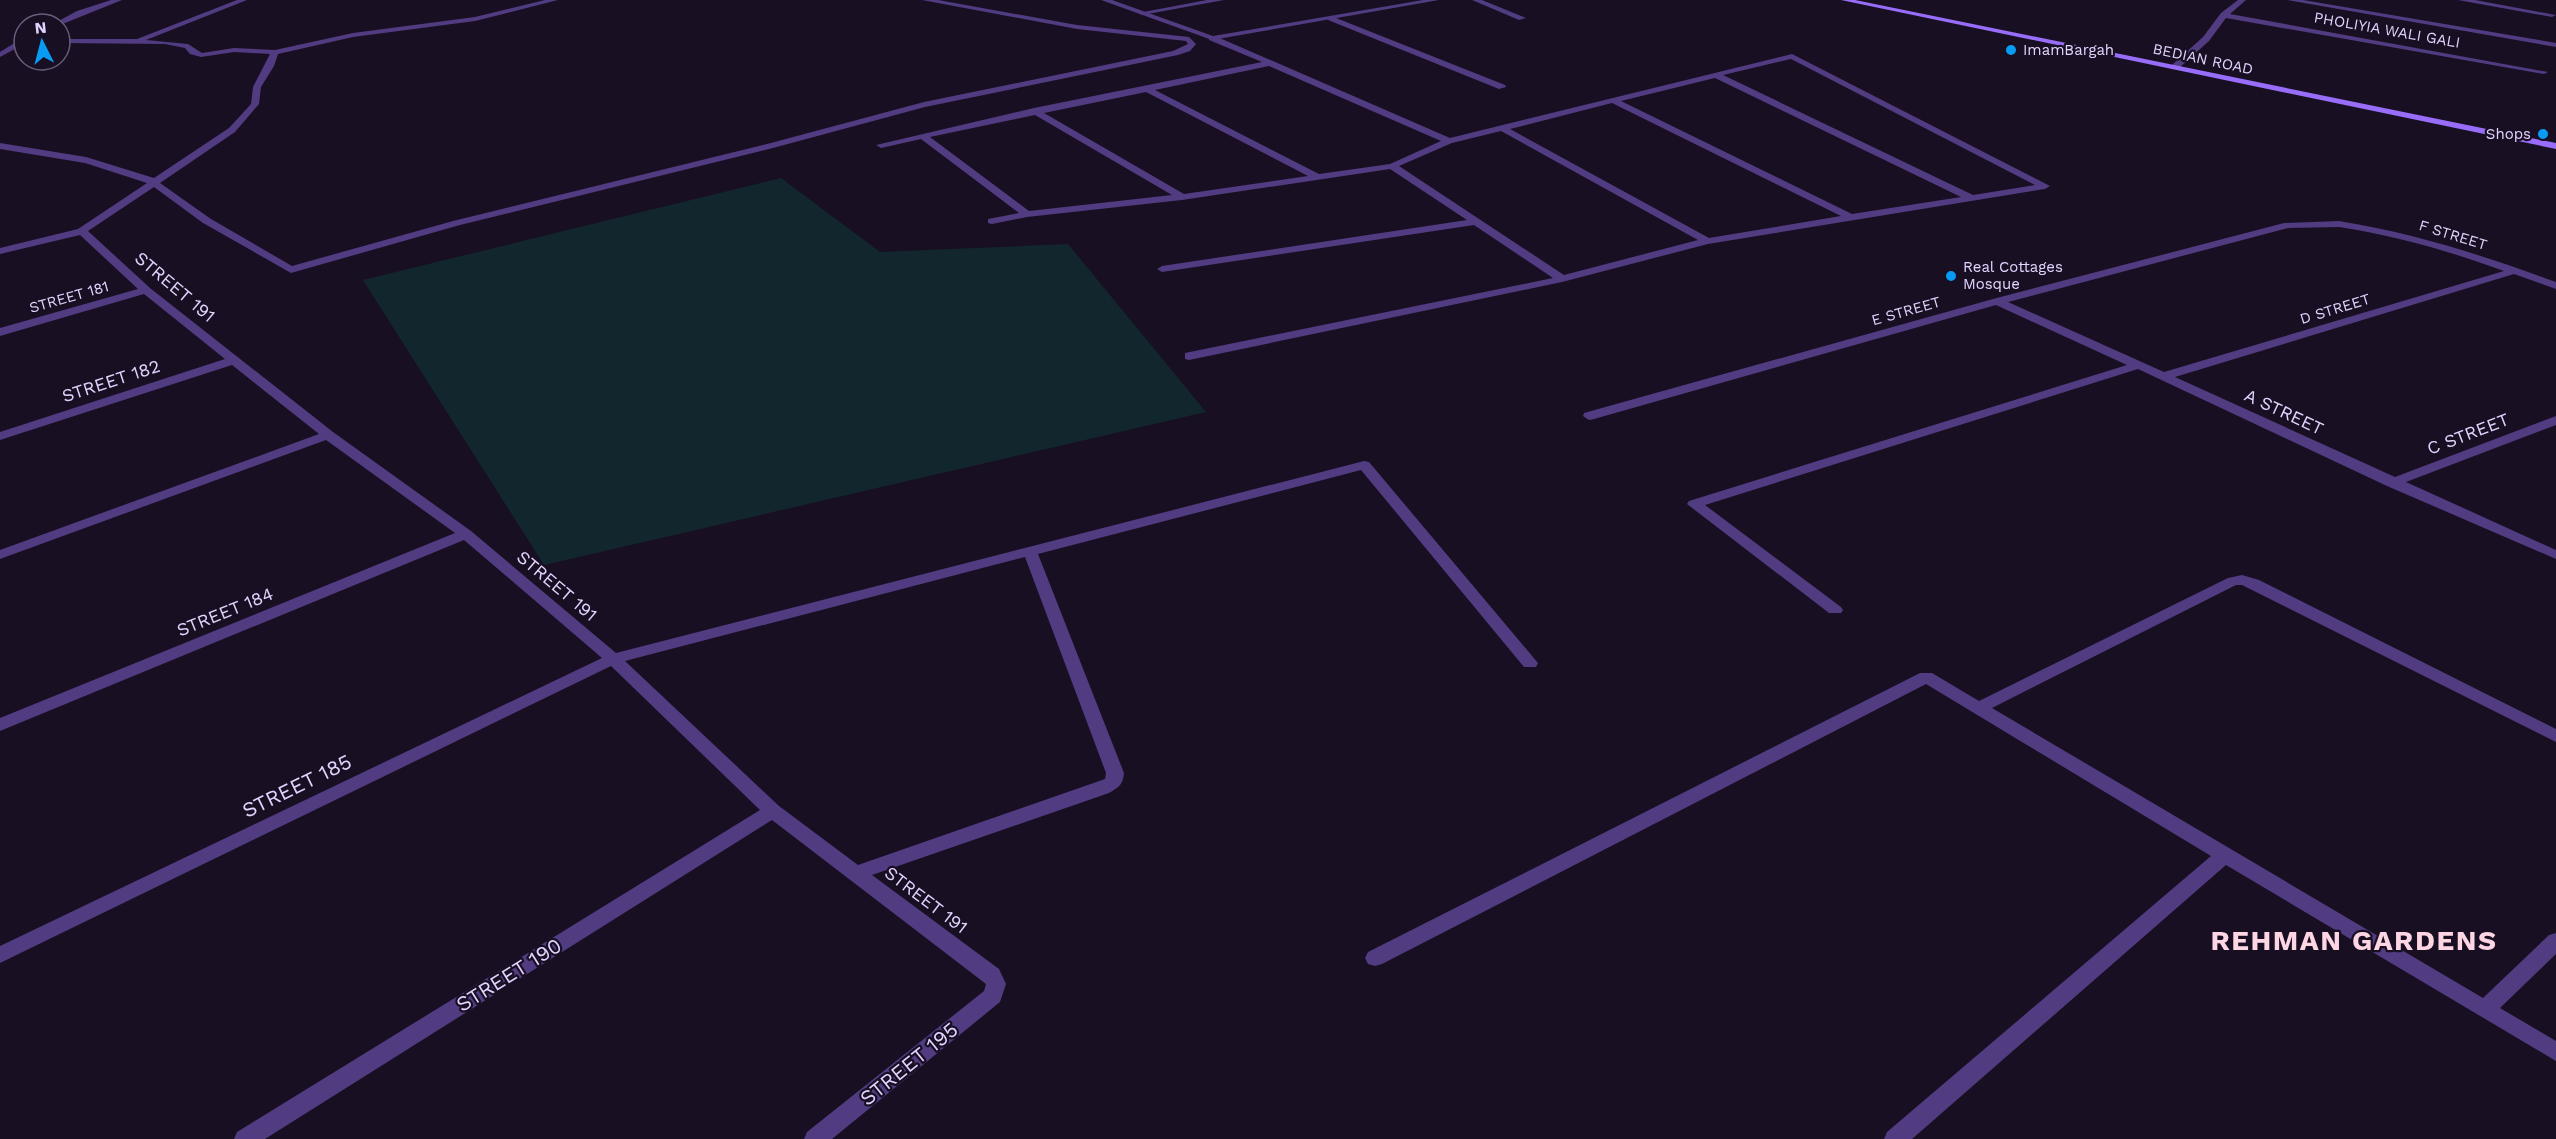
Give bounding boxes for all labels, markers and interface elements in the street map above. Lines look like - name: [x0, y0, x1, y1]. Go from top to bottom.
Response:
- street label: PHOLIYIA WALI GALI: [2313, 8, 2461, 52]
- north arrow: [12, 12, 72, 72]
- text: N: [34, 18, 47, 38]
- street label: BEDIAN ROAD: [2151, 40, 2255, 78]
- place label: ImamBargah: [2023, 41, 2114, 59]
- marker: ImamBargah: [2004, 43, 2018, 57]
- place label: Shops: [2486, 125, 2531, 143]
- marker: Shops: [2536, 127, 2550, 141]
- street label: F STREET: [2417, 216, 2489, 254]
- street label: STREET 191: [131, 247, 220, 326]
- place label: Real Cottages Mosque: [1963, 258, 2063, 293]
- marker: Real Cottages Mosque: [1944, 269, 1958, 283]
- street label: STREET 181: [27, 277, 111, 317]
- street label: D STREET: [2298, 290, 2372, 328]
- street label: E STREET: [1869, 293, 1943, 329]
- street label: STREET 182: [59, 355, 162, 406]
- street label: A STREET: [2241, 384, 2327, 439]
- street label: C STREET: [2424, 408, 2512, 459]
- street label: STREET 191: [513, 546, 602, 625]
- street label: STREET 184: [174, 583, 276, 640]
- street label: STREET 185: [238, 748, 356, 823]
- street label: STREET 191: [881, 862, 972, 938]
- district label: REHMAN GARDENS: [2210, 924, 2498, 957]
- street label: STREET 190: [452, 932, 566, 1017]
- street label: STREET 195: [855, 1017, 963, 1111]

